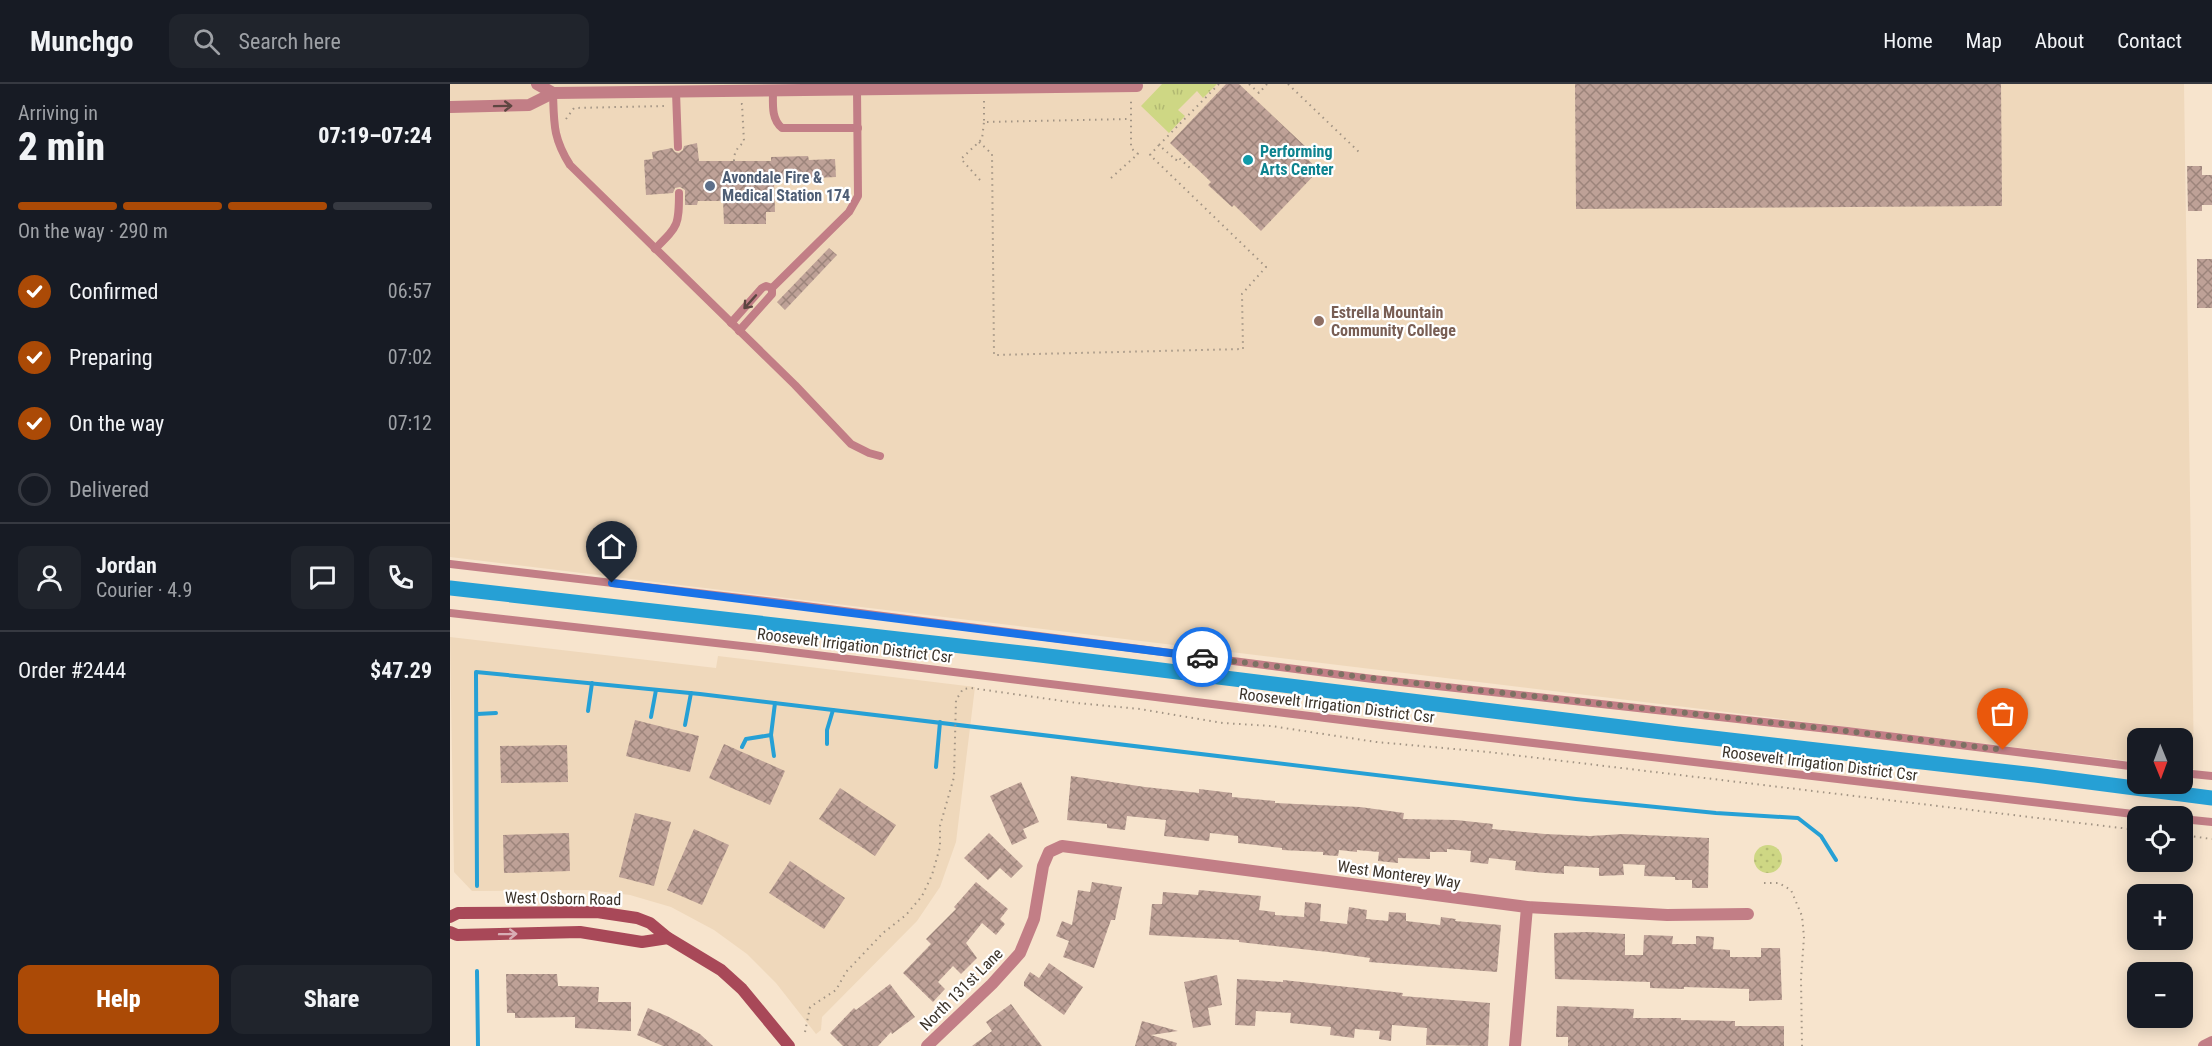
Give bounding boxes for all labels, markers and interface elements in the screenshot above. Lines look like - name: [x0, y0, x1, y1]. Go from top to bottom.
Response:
- search box: [169, 14, 589, 68]
- text: Munchgo: [30, 25, 133, 58]
- icon: search: [190, 25, 223, 58]
- text: Search here: [238, 29, 341, 54]
- text: Home: [1883, 29, 1933, 53]
- text: Map: [1966, 29, 2002, 53]
- text: About: [2035, 29, 2084, 53]
- text: Contact: [2117, 29, 2182, 53]
- one-way arrow: [493, 100, 512, 111]
- text: Arriving in: [18, 101, 98, 125]
- text: 07:19–07:24: [318, 123, 432, 148]
- text: 2 min: [18, 124, 105, 170]
- place label: Performing Arts Center: [1260, 142, 1334, 179]
- marker: Performing Arts Center: [1241, 153, 1255, 167]
- place label: Avondale Fire & Medical Station 174: [722, 168, 850, 205]
- marker: Avondale Fire & Medical Station 174: [703, 179, 717, 193]
- text: On the way · 290 m: [18, 219, 168, 243]
- icon: check: [18, 275, 51, 308]
- text: Confirmed: [69, 279, 158, 304]
- text: 06:57: [388, 279, 432, 303]
- one-way arrow: [743, 294, 757, 309]
- place label: Estrella Mountain Community College: [1331, 303, 1456, 340]
- marker: Estrella Mountain Community College: [1312, 314, 1326, 328]
- icon: check: [18, 341, 51, 374]
- text: Preparing: [69, 345, 153, 370]
- text: 07:02: [388, 345, 432, 369]
- icon: check: [18, 407, 51, 440]
- text: On the way: [69, 411, 164, 436]
- text: 07:12: [388, 411, 432, 435]
- text: Delivered: [69, 477, 149, 502]
- pin: [586, 521, 637, 583]
- icon: home: [595, 530, 628, 563]
- button: person: [18, 546, 81, 609]
- button: chat: [291, 546, 354, 609]
- button: phone: [369, 546, 432, 609]
- text: Jordan: [96, 553, 157, 578]
- text: Courier · 4.9: [96, 578, 192, 602]
- street label: Roosevelt Irrigation District Csr: [756, 624, 954, 667]
- courier: [1172, 627, 1232, 687]
- icon: car: [1186, 641, 1219, 674]
- text: Order #2444: [18, 658, 126, 683]
- text: $47.29: [370, 658, 432, 683]
- street label: Roosevelt Irrigation District Csr: [1238, 684, 1436, 727]
- pin: [1977, 688, 2028, 750]
- icon: bag: [1986, 697, 2019, 730]
- north arrow: [2127, 728, 2193, 794]
- map controls: [2127, 728, 2193, 1028]
- street label: Roosevelt Irrigation District Csr: [1721, 742, 1919, 785]
- button: locate: [2127, 806, 2193, 872]
- street label: West Monterey Way: [1336, 856, 1462, 893]
- button: +: [2127, 884, 2193, 950]
- street label: West Osborn Road: [505, 888, 621, 909]
- one-way arrow: [497, 928, 517, 939]
- street label: North 131st Lane: [916, 944, 1007, 1035]
- button: −: [2127, 962, 2193, 1028]
- button: Help: [18, 965, 219, 1034]
- button: Share: [231, 965, 432, 1034]

